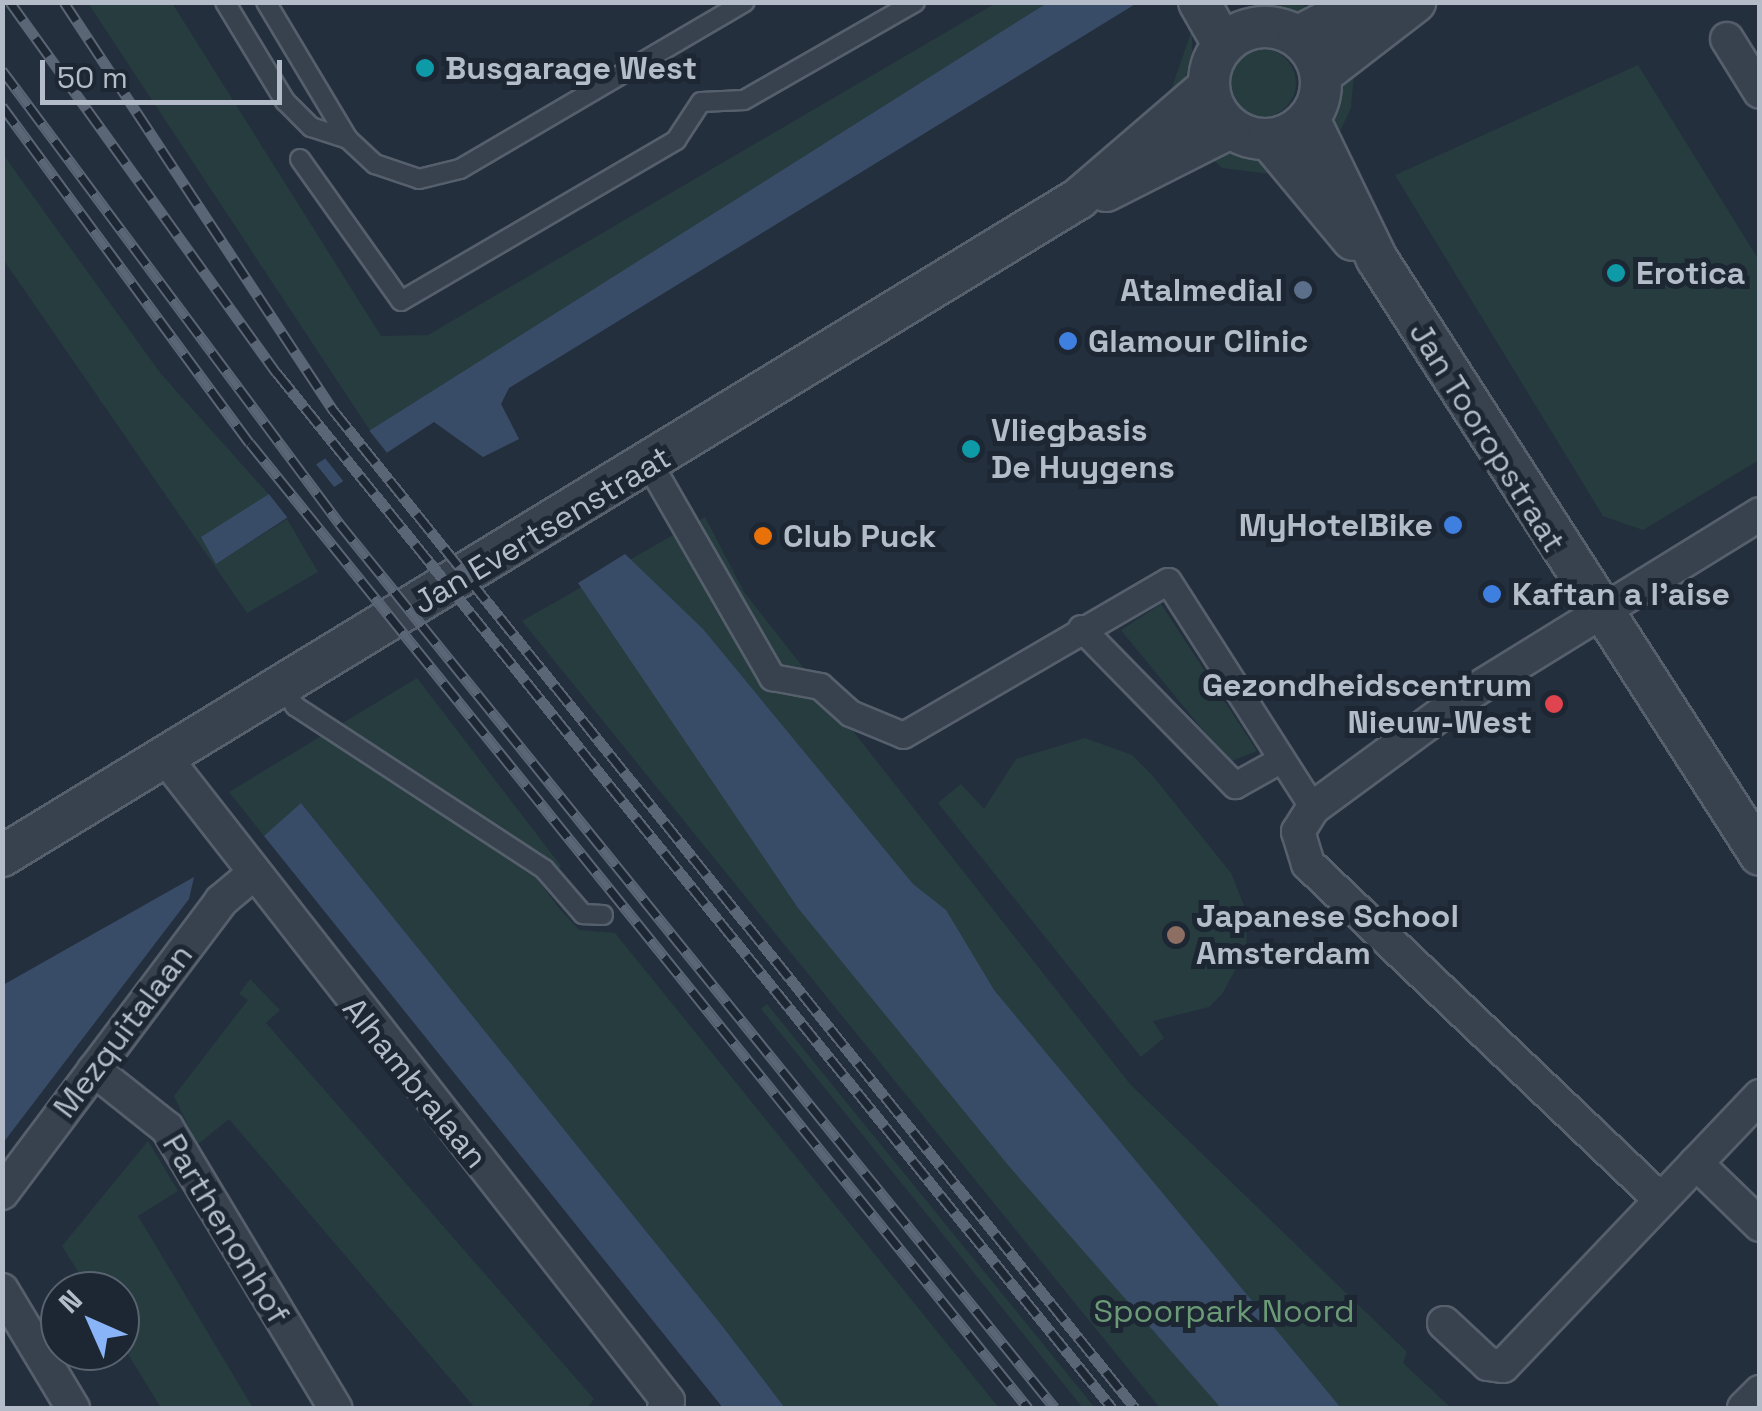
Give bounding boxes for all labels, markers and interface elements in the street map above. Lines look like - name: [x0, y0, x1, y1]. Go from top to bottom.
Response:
- scale bar: [45, 40, 288, 102]
- place label: Busgarage West: [445, 49, 697, 87]
- marker: Busgarage West: [414, 57, 436, 79]
- text: 50 m: [57, 58, 128, 97]
- place label: Erotica: [1636, 254, 1745, 292]
- marker: Erotica: [1605, 262, 1627, 284]
- place label: Atalmedial: [1120, 271, 1283, 309]
- marker: Atalmedial: [1292, 279, 1314, 301]
- street label: Jan Tooropstraat: [1401, 315, 1573, 559]
- place label: Glamour Clinic: [1088, 322, 1308, 360]
- marker: Glamour Clinic: [1057, 330, 1079, 352]
- place label: Vliegbasis De Huygens: [991, 412, 1175, 487]
- street label: Jan Evertsenstraat: [406, 438, 678, 622]
- marker: Vliegbasis De Huygens: [960, 438, 982, 460]
- place label: MyHotelBike: [1239, 506, 1433, 544]
- marker: MyHotelBike: [1442, 514, 1464, 536]
- place label: Club Puck: [783, 517, 936, 555]
- marker: Club Puck: [752, 525, 774, 547]
- place label: Kaftan a l'aise: [1512, 575, 1730, 613]
- marker: Kaftan a l'aise: [1481, 583, 1503, 605]
- place label: Gezondheidscentrum Nieuw-West: [1202, 667, 1532, 742]
- marker: Gezondheidscentrum Nieuw-West: [1541, 691, 1567, 717]
- place label: Japanese School Amsterdam: [1196, 898, 1459, 973]
- marker: Japanese School Amsterdam: [1165, 924, 1187, 946]
- street label: Mezquitalaan: [45, 937, 201, 1125]
- street label: Alhambralaan: [335, 990, 495, 1176]
- street label: Parthenonhof: [154, 1127, 298, 1331]
- north arrow: [40, 1271, 140, 1371]
- text: N: [51, 1282, 90, 1321]
- park label: Spoorpark Noord: [1093, 1292, 1355, 1330]

